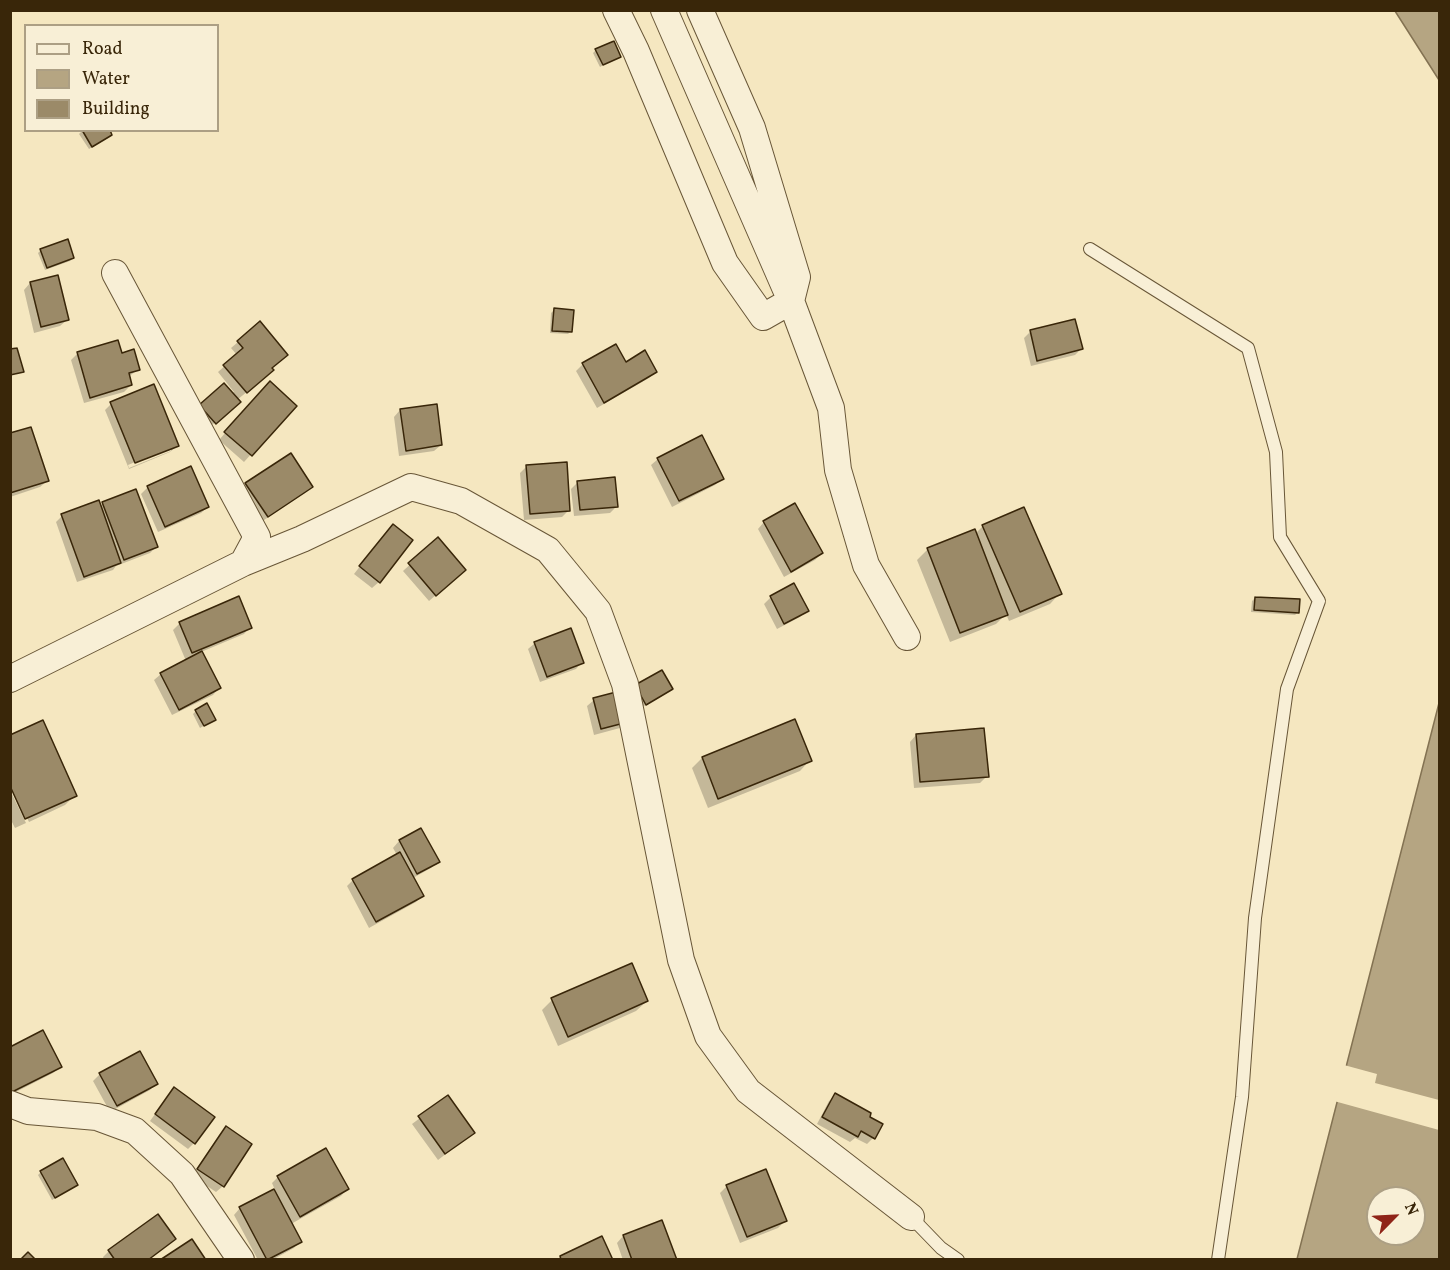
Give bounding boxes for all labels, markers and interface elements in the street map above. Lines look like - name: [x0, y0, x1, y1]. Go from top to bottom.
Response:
- legend: [24, 24, 219, 132]
- text: Road: [82, 37, 123, 62]
- text: Water: [82, 67, 130, 92]
- text: Building: [82, 97, 150, 122]
- north arrow: [1366, 1186, 1426, 1246]
- text: N: [1398, 1200, 1423, 1219]

